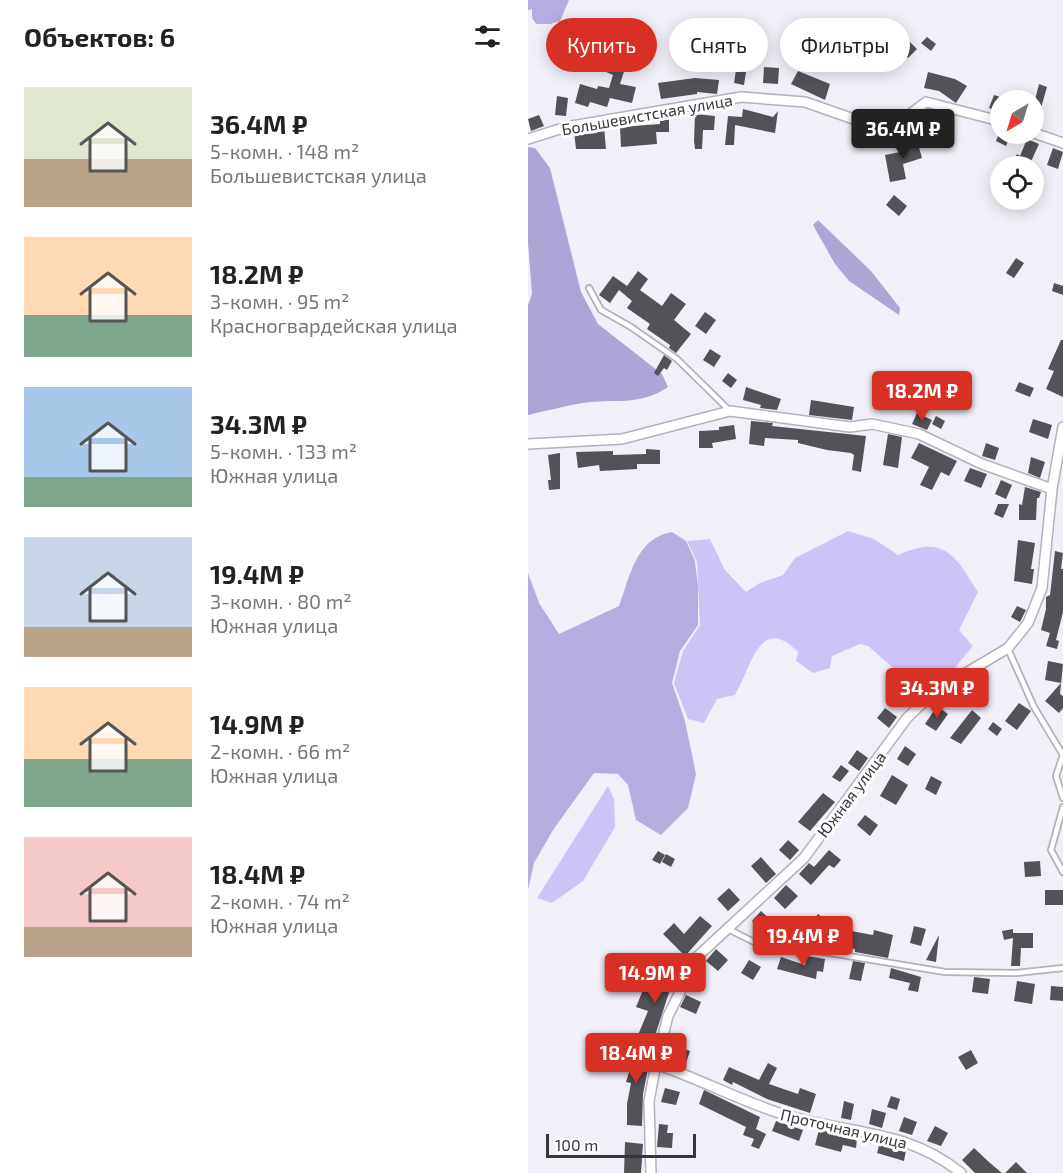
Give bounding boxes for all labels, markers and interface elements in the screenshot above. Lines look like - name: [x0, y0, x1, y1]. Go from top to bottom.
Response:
- chip: Купить: [546, 18, 657, 72]
- chip: Снять: [669, 18, 768, 72]
- chip: Фильтры: [780, 18, 910, 72]
- icon: filters: [471, 20, 504, 53]
- text: Объектов: 6: [24, 21, 175, 52]
- street label: Большевистская улица: [560, 90, 734, 139]
- north arrow: [990, 90, 1044, 144]
- map controls: [990, 90, 1044, 210]
- text: 36.4M ₽: [210, 108, 308, 139]
- pin: 36.4M ₽: [848, 109, 958, 160]
- icon: home: [72, 111, 144, 183]
- text: 36.4M ₽: [865, 116, 941, 140]
- text: 5-комн. · 148 m²: [210, 139, 359, 163]
- button: locate: [990, 156, 1044, 210]
- text: Большевистская улица: [210, 163, 427, 187]
- text: 18.2M ₽: [210, 258, 304, 289]
- icon: home: [72, 261, 144, 333]
- text: 3-комн. · 95 m²: [210, 289, 349, 313]
- text: Красногвардейская улица: [210, 313, 458, 337]
- pin: 18.2M ₽: [867, 371, 977, 422]
- text: 18.2M ₽: [886, 378, 958, 402]
- text: 34.3M ₽: [210, 408, 307, 439]
- icon: home: [72, 411, 144, 483]
- text: 5-комн. · 133 m²: [210, 439, 357, 463]
- text: Южная улица: [210, 463, 338, 487]
- text: 19.4M ₽: [210, 558, 304, 589]
- icon: home: [72, 561, 144, 633]
- text: 3-комн. · 80 m²: [210, 589, 351, 613]
- text: Южная улица: [210, 613, 338, 637]
- pin: 34.3M ₽: [882, 668, 992, 719]
- text: 34.3M ₽: [900, 675, 974, 699]
- text: 14.9M ₽: [210, 708, 304, 739]
- icon: home: [72, 711, 144, 783]
- text: 2-комн. · 66 m²: [210, 739, 350, 763]
- street label: Южная улица: [813, 747, 890, 841]
- text: Южная улица: [210, 763, 338, 787]
- text: 18.4M ₽: [210, 858, 305, 889]
- icon: home: [72, 861, 144, 933]
- text: 2-комн. · 74 m²: [210, 889, 350, 913]
- text: Южная улица: [210, 913, 338, 937]
- pin: 19.4M ₽: [748, 916, 858, 967]
- text: 19.4M ₽: [767, 923, 839, 947]
- pin: 14.9M ₽: [600, 953, 710, 1004]
- text: 14.9M ₽: [619, 960, 691, 984]
- pin: 18.4M ₽: [581, 1033, 691, 1084]
- text: 18.4M ₽: [599, 1040, 673, 1064]
- street label: Проточная улица: [779, 1104, 909, 1153]
- scale bar: [546, 1131, 696, 1158]
- text: 100 m: [555, 1135, 598, 1154]

